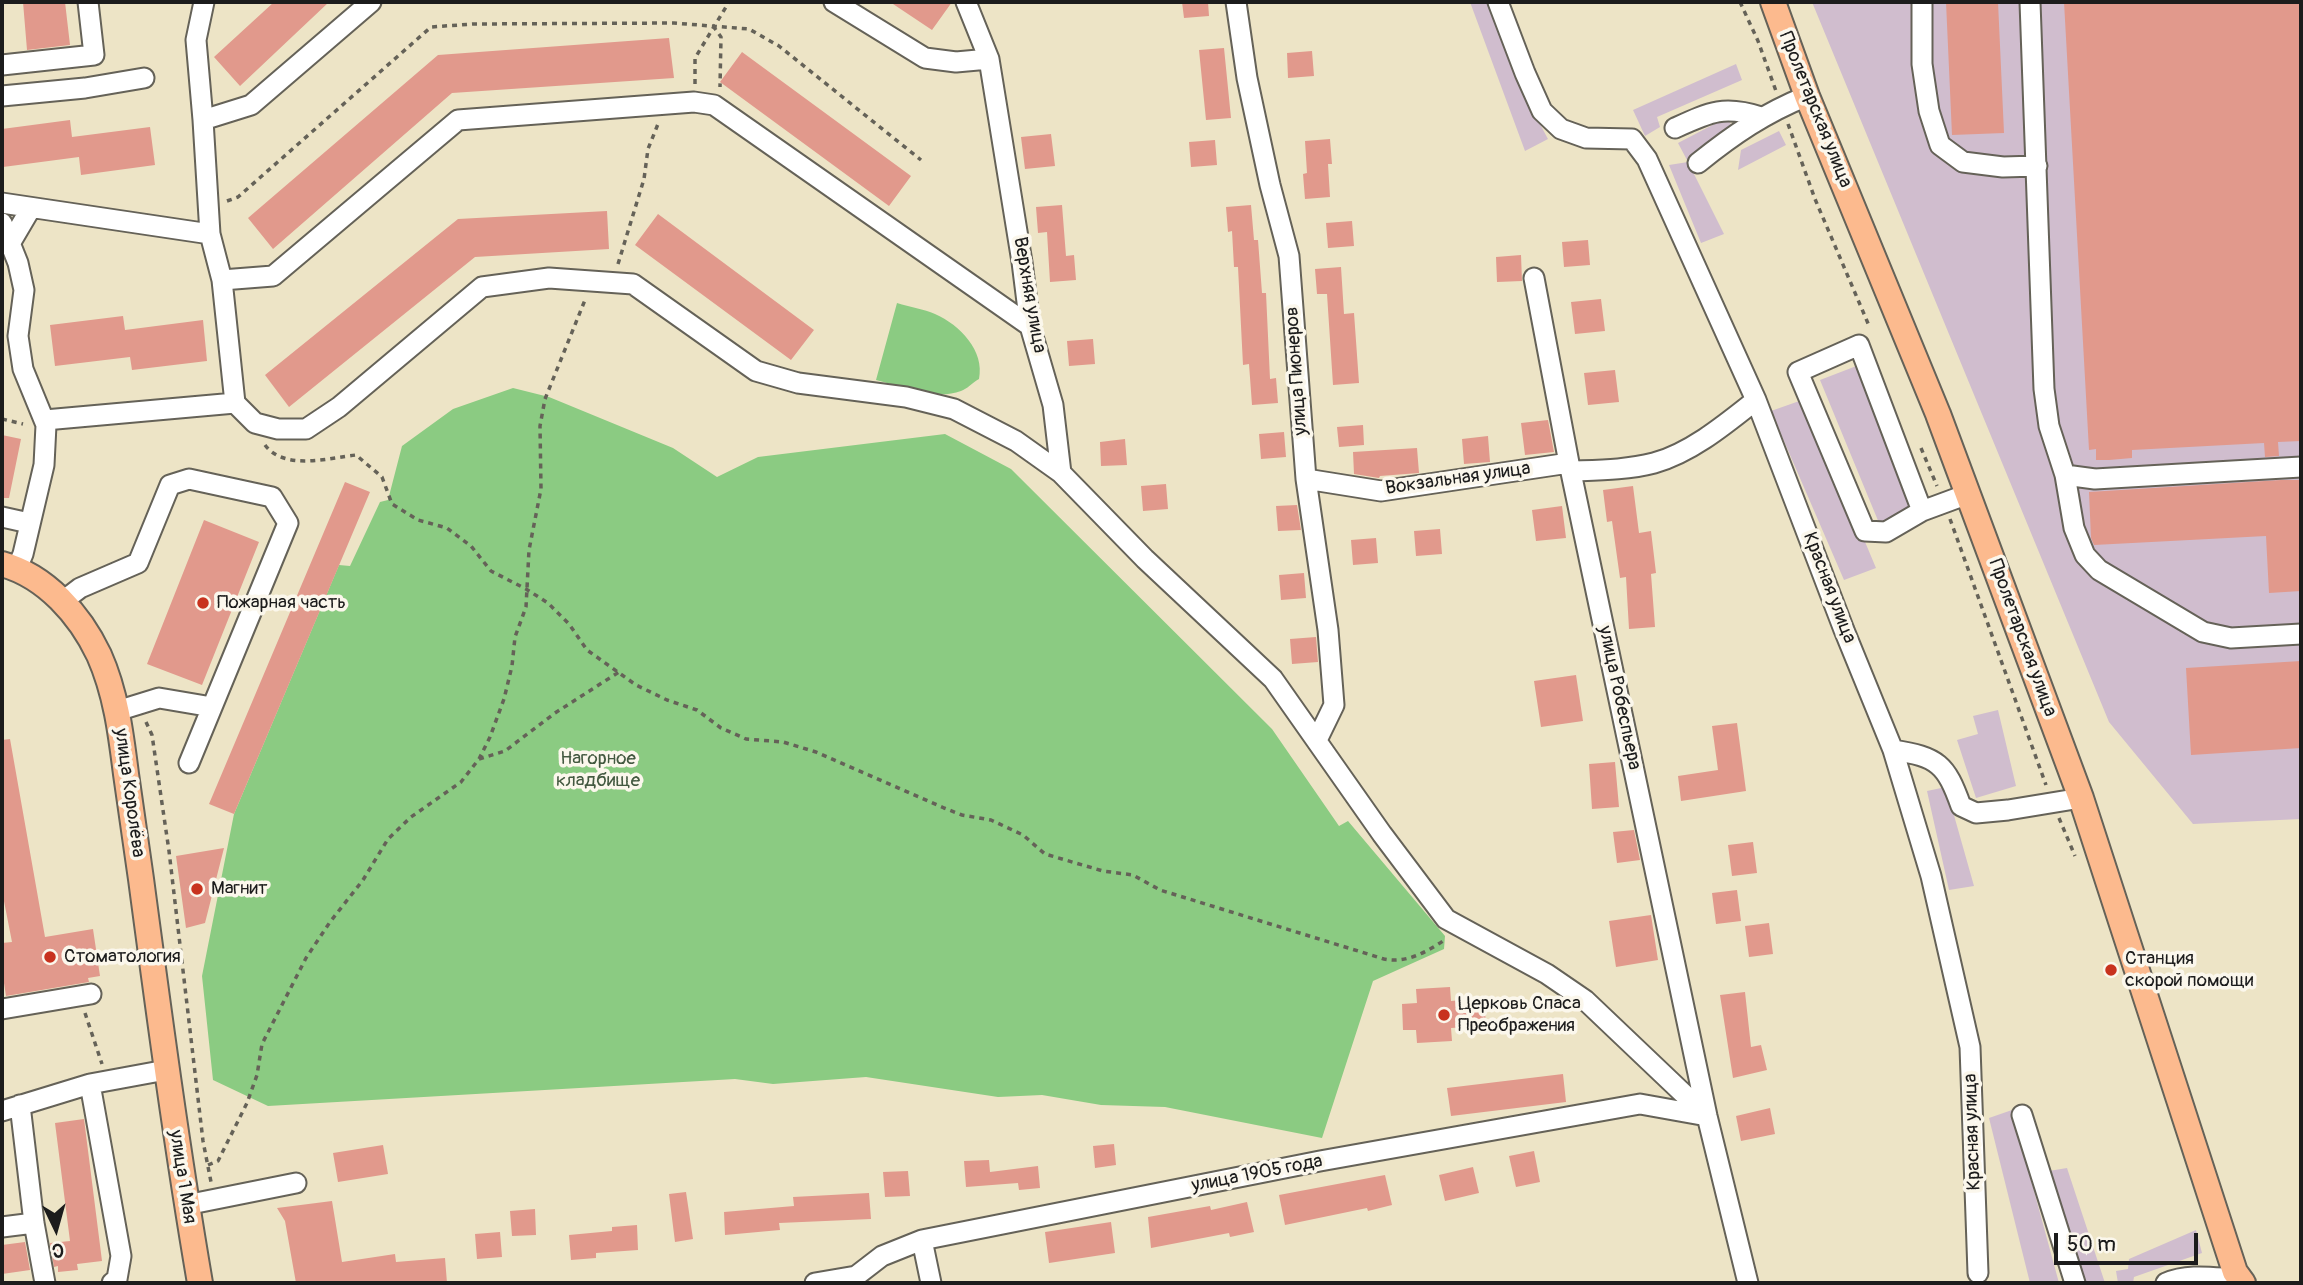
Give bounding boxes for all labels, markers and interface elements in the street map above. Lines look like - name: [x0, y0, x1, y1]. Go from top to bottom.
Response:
- street label: Пролетарская улица: [1773, 29, 1857, 191]
- street label: Верхняя улица: [1008, 235, 1050, 355]
- street label: улица Пионеров: [1281, 306, 1313, 436]
- street label: Вокзальная улица: [1384, 458, 1532, 500]
- street label: Красная улица: [1797, 529, 1861, 647]
- street label: Пролетарская улица: [1983, 556, 2061, 720]
- place label: Пожарная часть: [217, 592, 346, 614]
- marker: Пожарная часть: [195, 595, 211, 611]
- street label: улица Робеспьера: [1593, 624, 1645, 772]
- street label: улица Королёва: [109, 727, 149, 859]
- park label: Нагорное кладбище: [556, 748, 640, 792]
- place label: Магнит: [211, 878, 267, 900]
- marker: Магнит: [189, 881, 205, 897]
- place label: Стоматология: [64, 946, 181, 968]
- place label: Станция скорой помощи: [2125, 948, 2253, 992]
- marker: Стоматология: [42, 949, 58, 965]
- marker: Станция скорой помощи: [2103, 962, 2119, 978]
- place label: Церковь Спаса Преображения: [1458, 993, 1581, 1037]
- marker: Церковь Спаса Преображения: [1436, 1007, 1452, 1023]
- street label: Красная улица: [1960, 1073, 1986, 1191]
- street label: улица 1 Мая: [163, 1129, 201, 1225]
- street label: улица 1905 года: [1190, 1150, 1324, 1198]
- north arrow: [21, 1194, 91, 1264]
- scale bar: [2058, 1218, 2202, 1262]
- text: 50 m: [2067, 1231, 2116, 1258]
- text: С: [51, 1237, 65, 1262]

